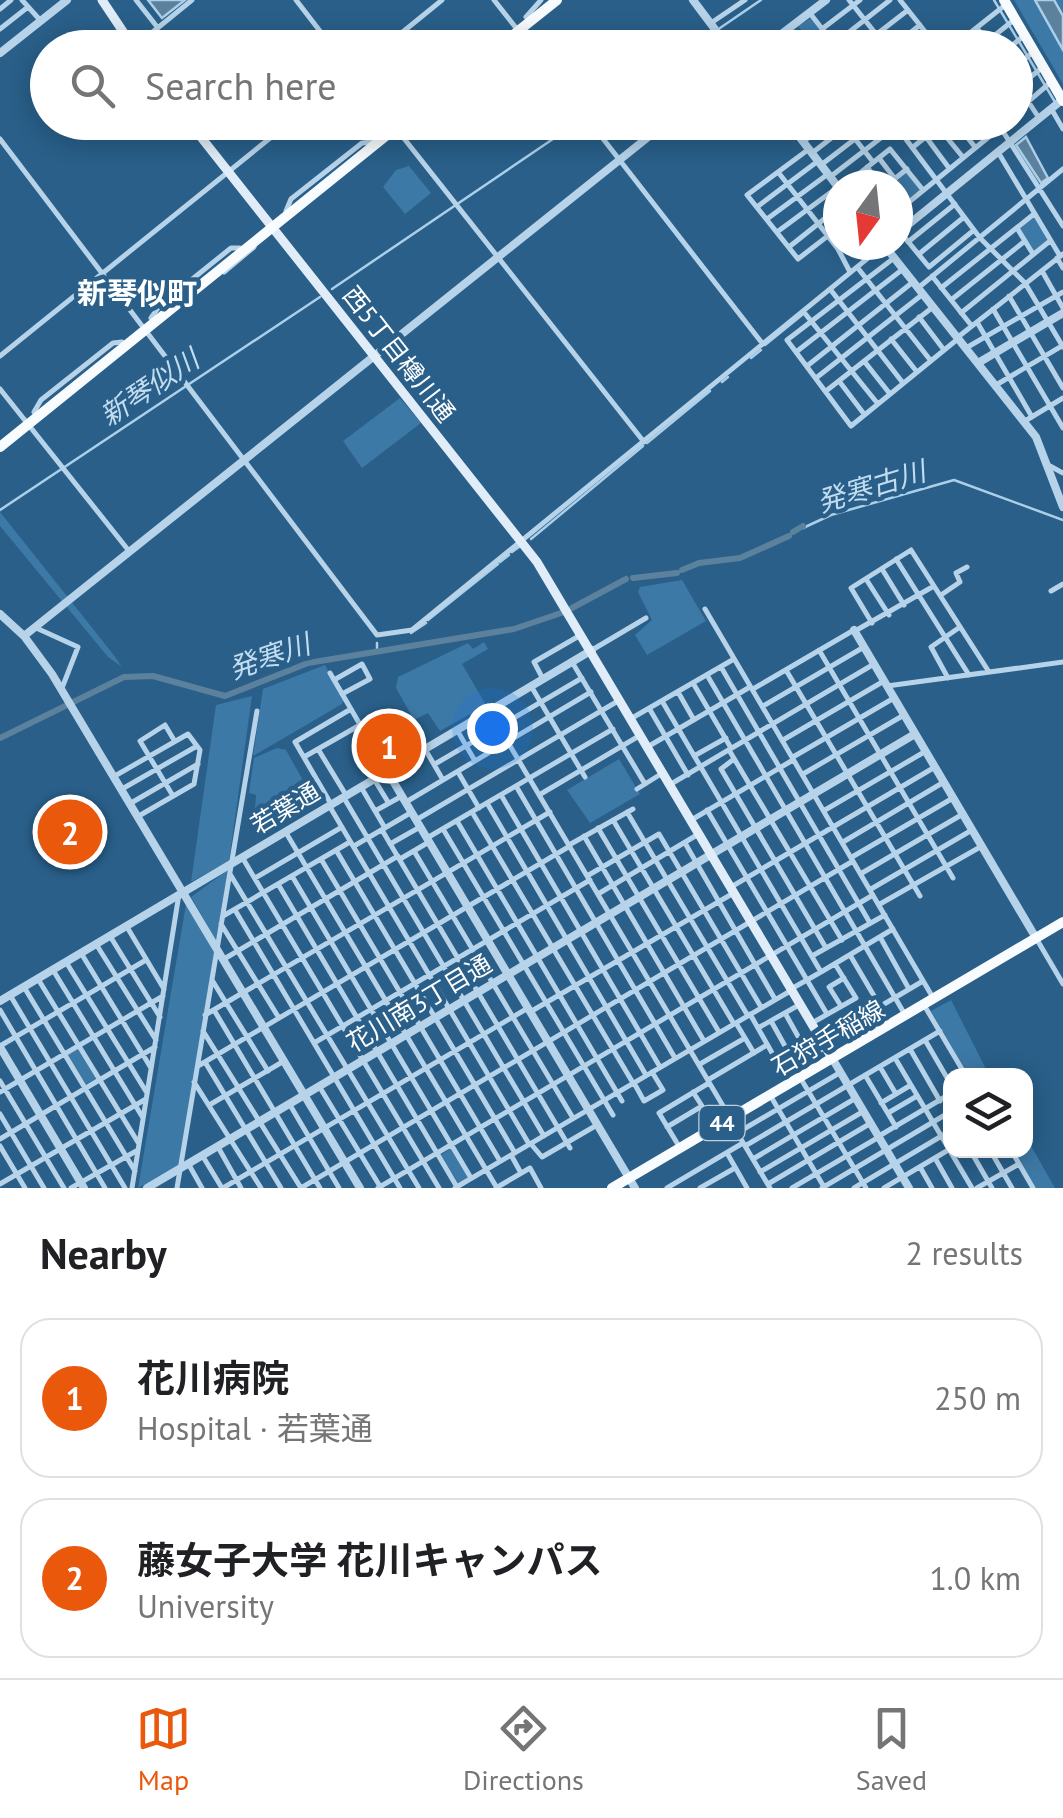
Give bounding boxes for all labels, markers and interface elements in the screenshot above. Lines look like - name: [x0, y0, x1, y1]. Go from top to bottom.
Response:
- search box: [30, 30, 1033, 140]
- icon: search: [65, 58, 120, 113]
- text: Search here: [145, 61, 337, 110]
- north arrow: [823, 170, 913, 260]
- district label: 新琴似町: [77, 273, 197, 312]
- street label: 西5丁目樽川通: [336, 280, 462, 428]
- water label: 新琴似川: [92, 339, 208, 434]
- water label: 発寒古川: [812, 451, 933, 520]
- water label: 発寒川: [223, 624, 318, 687]
- your location: [467, 703, 518, 754]
- pin: 1: [356, 708, 422, 784]
- street label: 若葉通: [245, 775, 325, 841]
- pin: 2: [38, 794, 102, 870]
- street label: 花川南3丁目通: [341, 947, 497, 1059]
- street label: 石狩手稲線: [766, 993, 890, 1083]
- map controls: [943, 1068, 1033, 1158]
- button: layers: [943, 1068, 1033, 1158]
- road number: 44: [700, 1106, 744, 1140]
- text: Nearby: [40, 1226, 167, 1281]
- text: 2 results: [905, 1232, 1023, 1274]
- text: 花川病院: [137, 1353, 289, 1402]
- text: 1: [65, 1377, 84, 1419]
- text: 250 m: [934, 1377, 1021, 1419]
- text: Hospital · 若葉通: [137, 1407, 373, 1449]
- text: 藤女子大学 花川キャンパス: [137, 1535, 603, 1584]
- text: 2: [65, 1557, 84, 1599]
- text: 1.0 km: [929, 1557, 1021, 1599]
- text: University: [137, 1585, 274, 1627]
- tab: Map: [136, 1701, 191, 1798]
- tab: Directions: [463, 1701, 584, 1798]
- tab: Saved: [856, 1701, 927, 1798]

